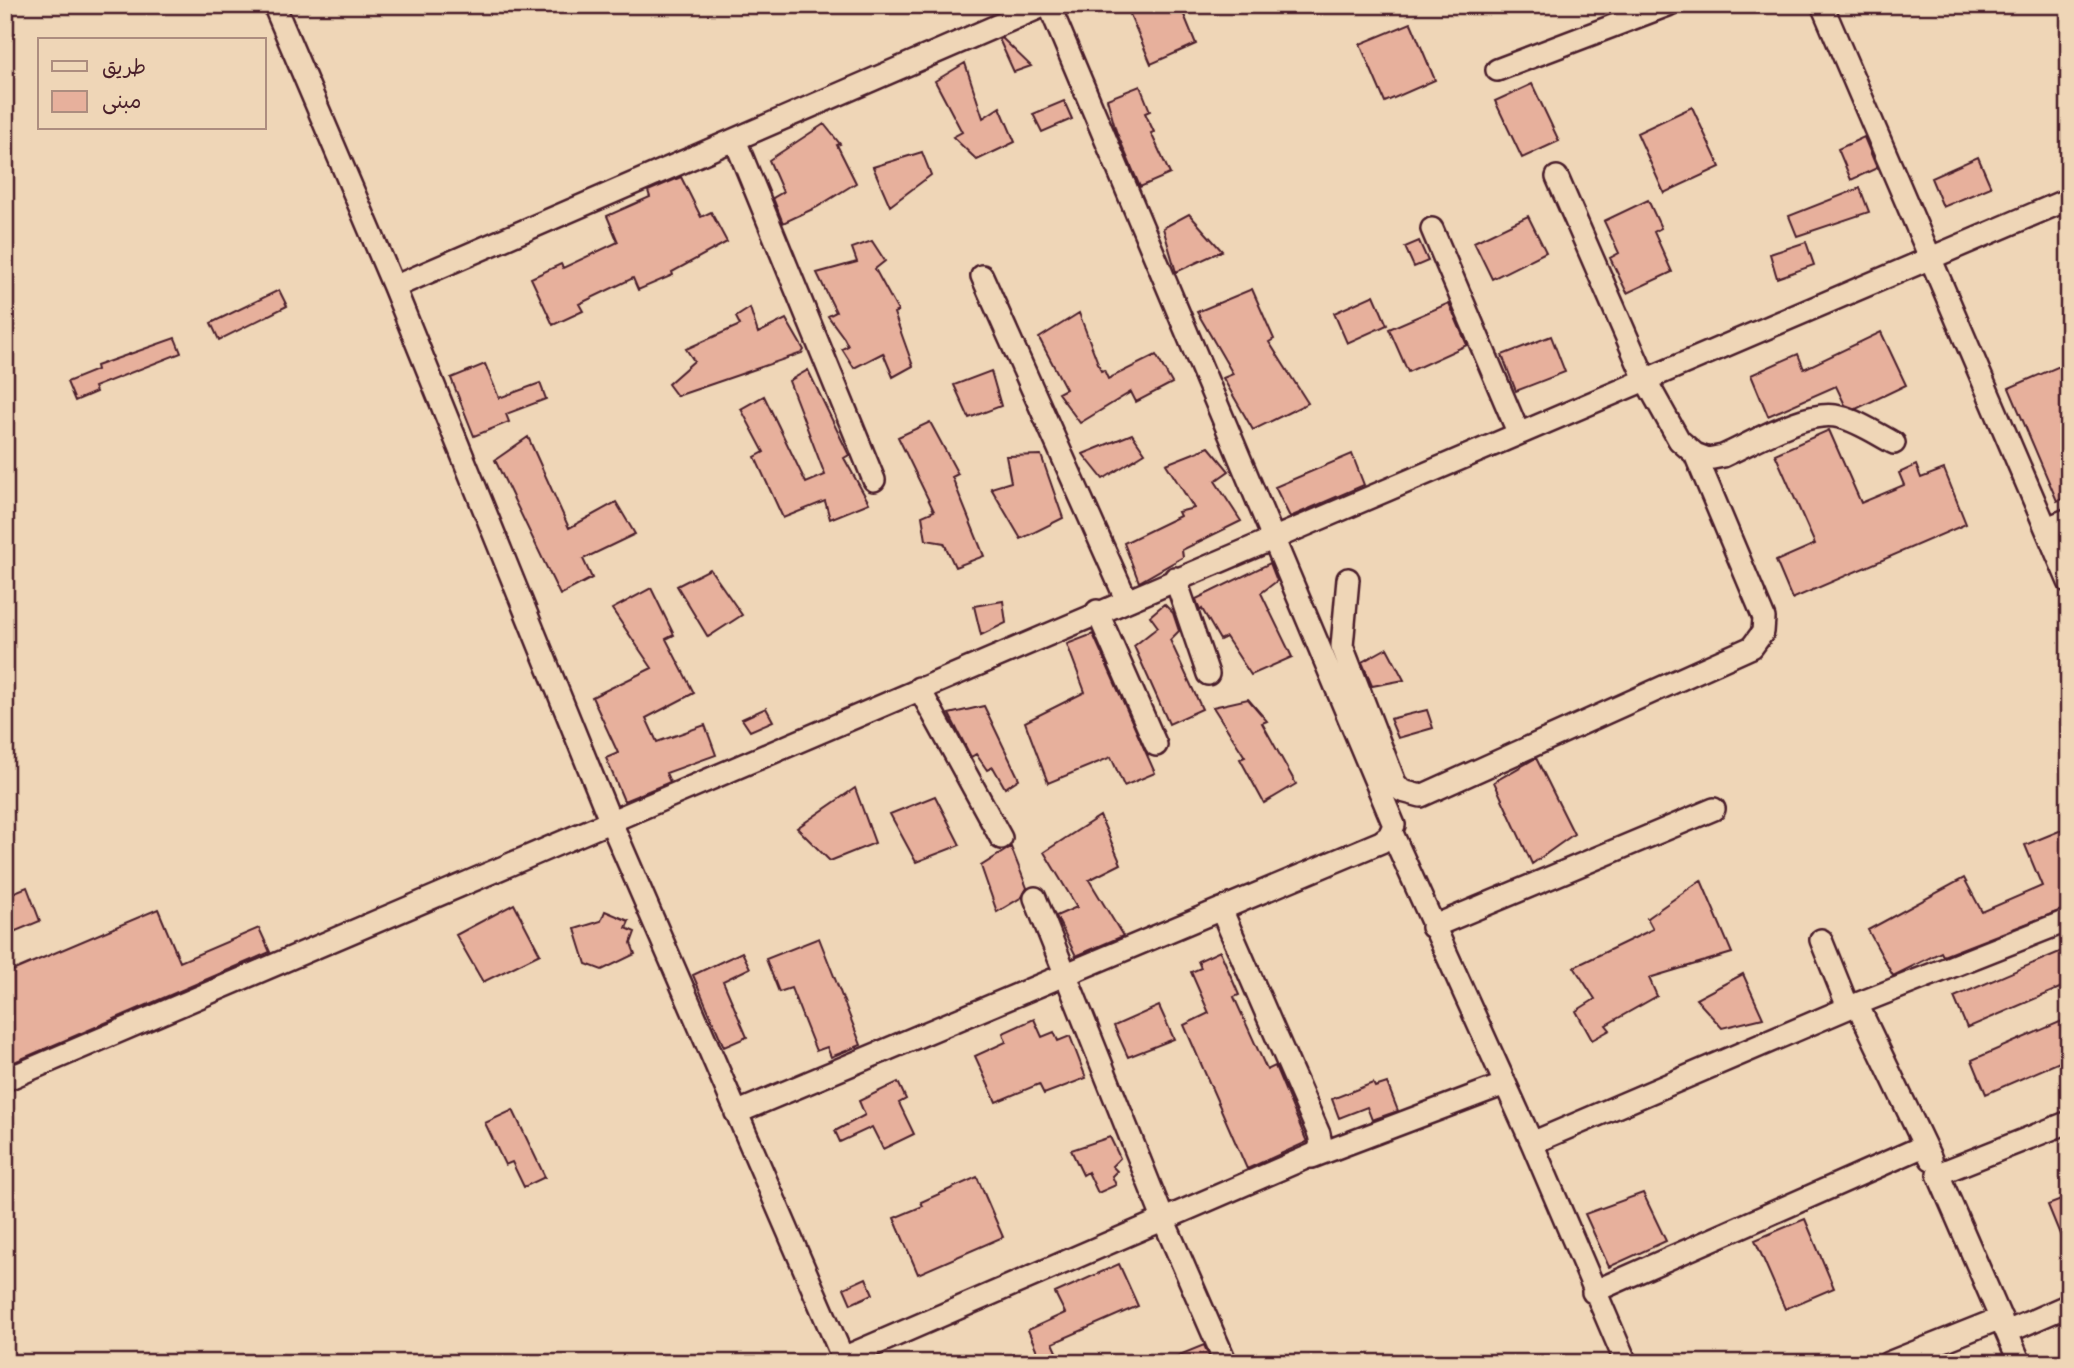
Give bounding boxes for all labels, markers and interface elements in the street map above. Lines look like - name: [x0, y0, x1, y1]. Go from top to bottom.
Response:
- legend: [38, 38, 266, 130]
- text: طريق: [102, 53, 146, 80]
- text: مبنى: [102, 87, 141, 115]

